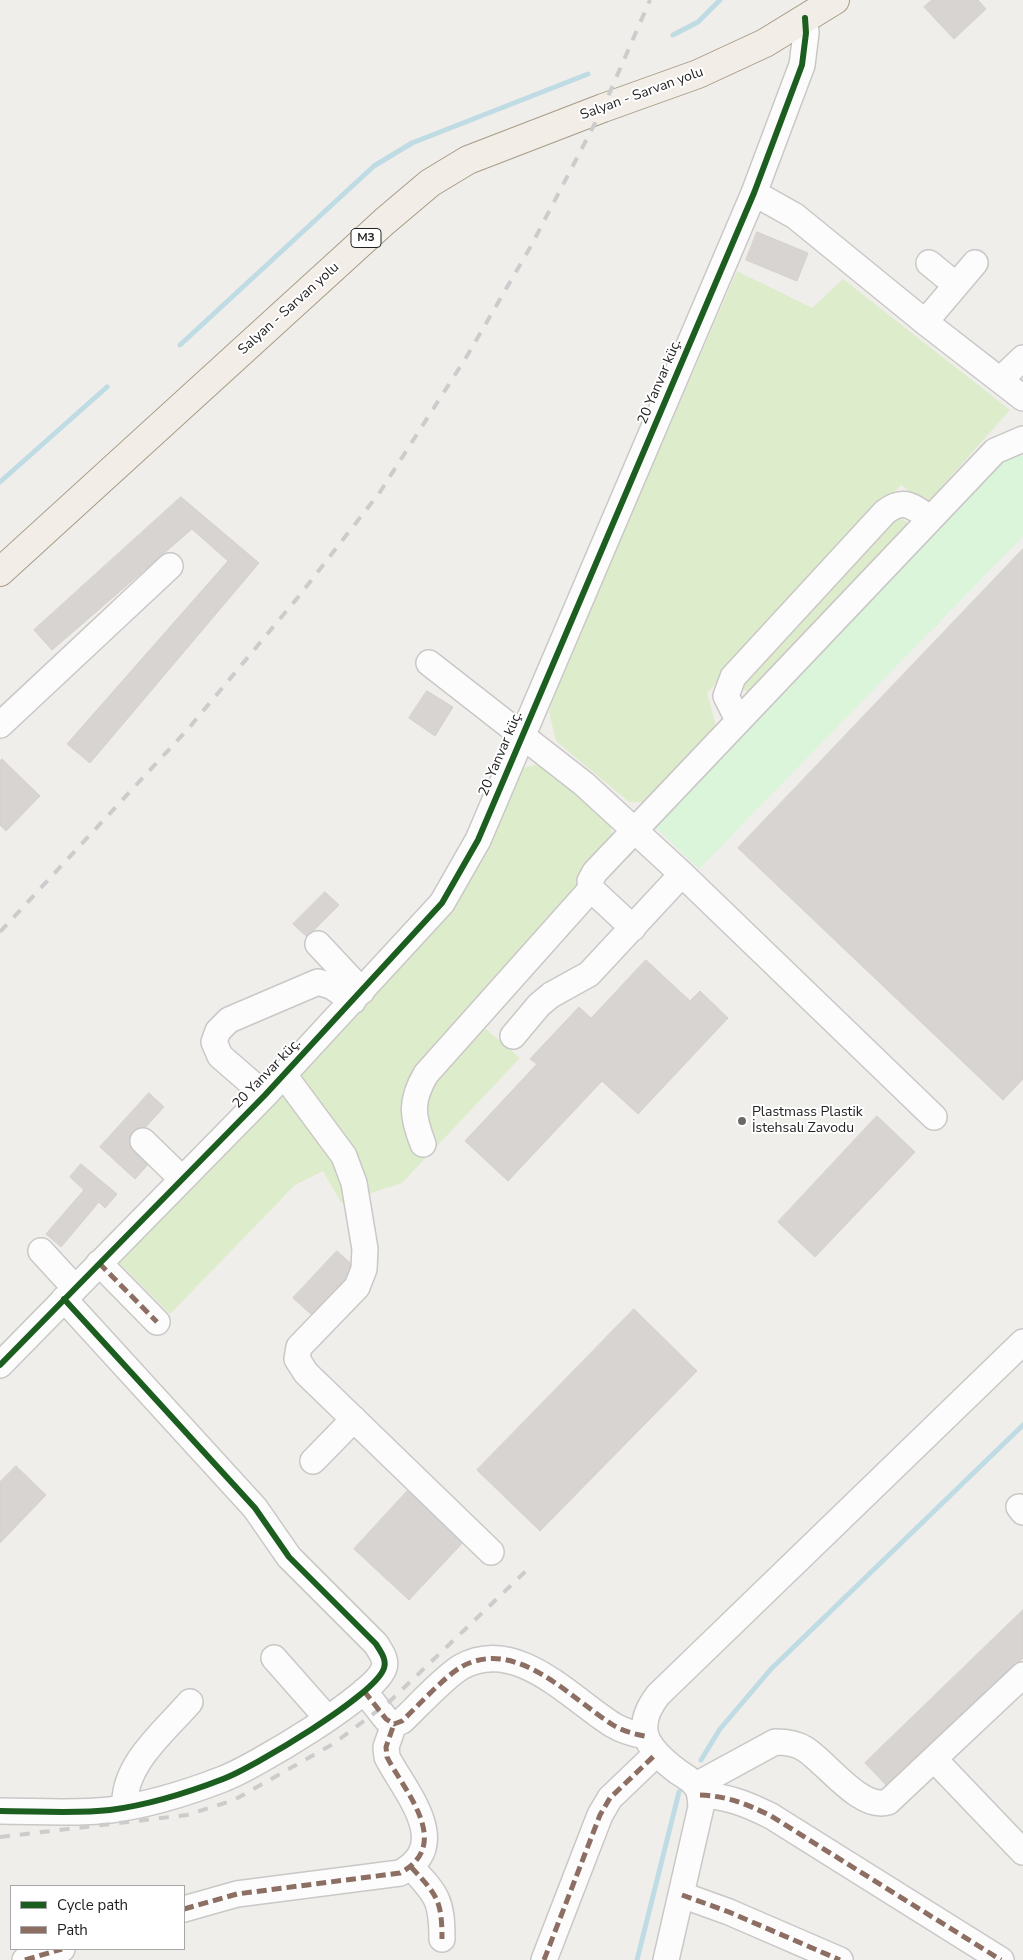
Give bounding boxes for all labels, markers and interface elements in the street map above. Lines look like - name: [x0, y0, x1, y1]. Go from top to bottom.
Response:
- street label: Salyan - Sarvan yolu: [578, 64, 706, 124]
- road number: M3: [351, 228, 381, 248]
- street label: Salyan - Sarvan yolu: [235, 259, 343, 359]
- street label: 20 Yanvar küç.: [635, 337, 685, 427]
- street label: 20 Yanvar küç.: [476, 709, 526, 799]
- street label: 20 Yanvar küç.: [229, 1036, 305, 1112]
- place label: Plastmass Plastik İstehsalı Zavodu: [752, 1105, 863, 1138]
- marker: Plastmass Plastik İstehsalı Zavodu: [736, 1115, 748, 1127]
- legend: [10, 1885, 185, 1950]
- text: Cycle path: [57, 1895, 128, 1915]
- text: Path: [57, 1920, 88, 1940]

